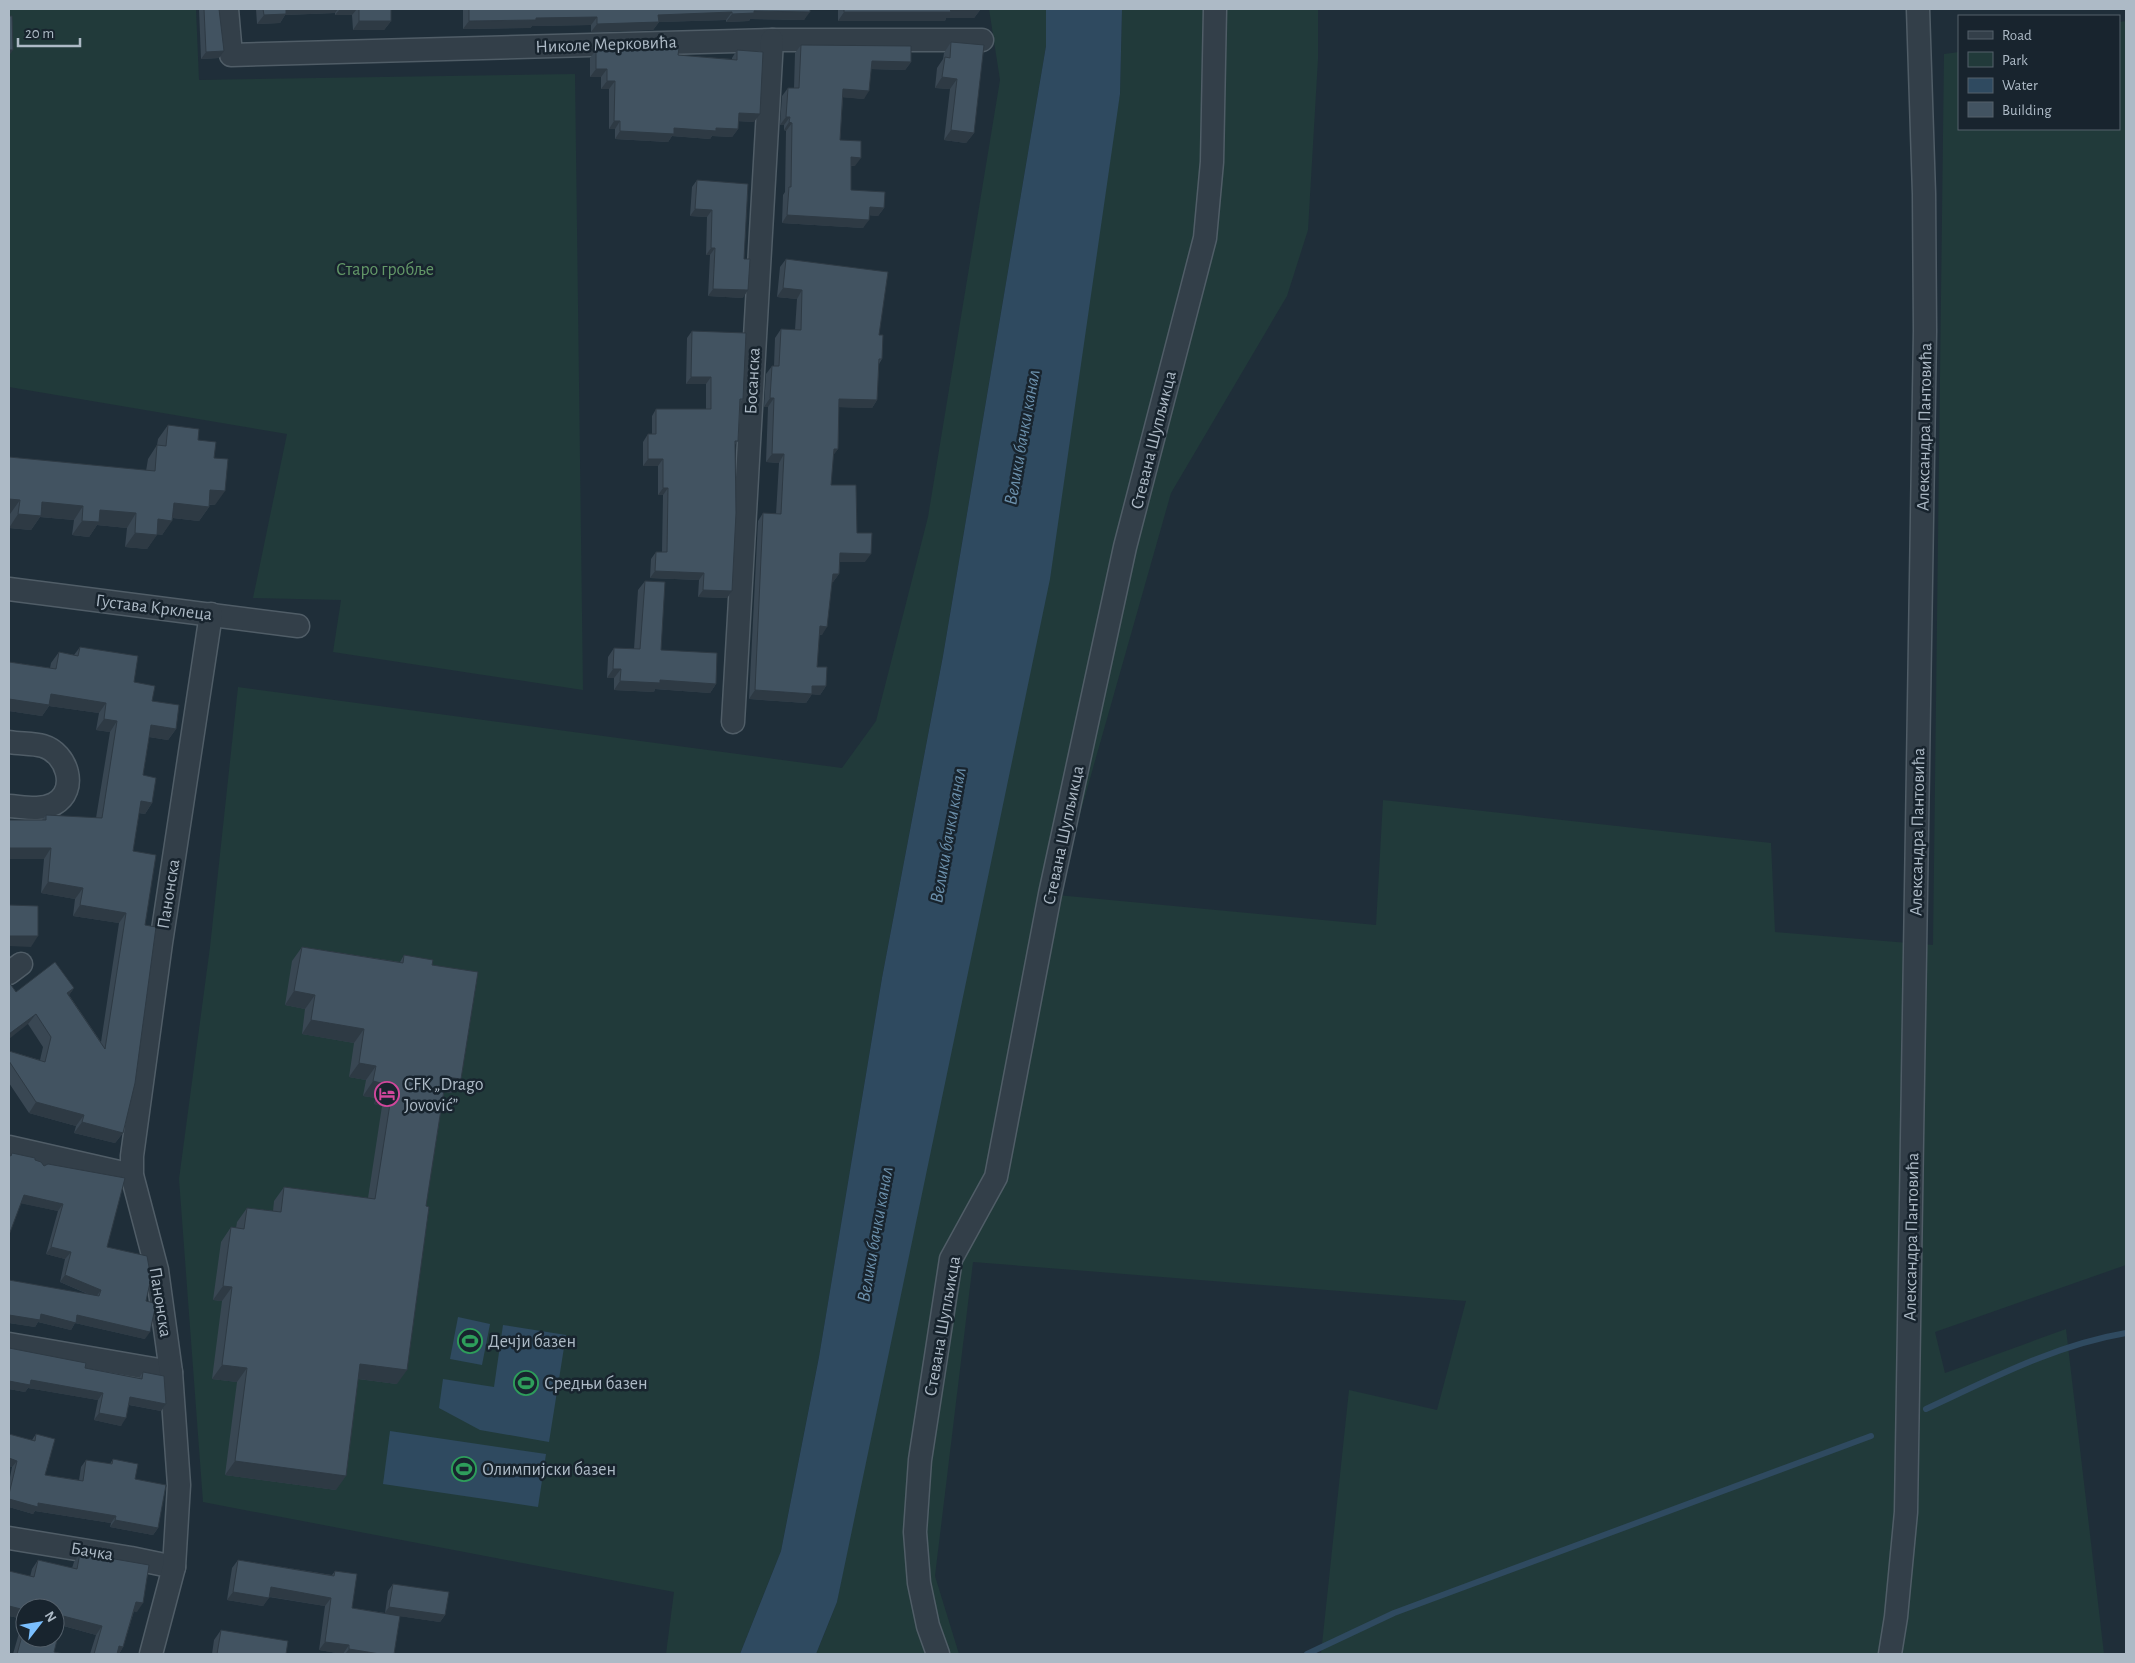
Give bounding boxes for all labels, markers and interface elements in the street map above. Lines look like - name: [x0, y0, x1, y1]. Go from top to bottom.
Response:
- scale bar: [18, 15, 80, 47]
- legend: [1958, 15, 2120, 130]
- text: 20 m: [25, 26, 54, 41]
- text: Road: [2002, 28, 2032, 43]
- street label: Николе Мерковића: [535, 34, 677, 56]
- text: Park: [2002, 53, 2028, 68]
- text: Water: [2002, 78, 2038, 93]
- text: Building: [2002, 103, 2052, 118]
- park label: Старо гробље: [336, 260, 434, 279]
- street label: Александра Пантовића: [1915, 343, 1935, 511]
- street label: Босанска: [742, 347, 764, 415]
- water label: Велики бачки канал: [1001, 368, 1044, 506]
- street label: Стевана Шупљикца: [1128, 369, 1180, 511]
- street label: Густава Крклеца: [95, 592, 213, 624]
- street label: Александра Пантовића: [1908, 748, 1928, 916]
- street label: Стевана Шупљикца: [1040, 764, 1088, 906]
- water label: Велики бачки канал: [927, 766, 970, 904]
- street label: Панонска: [155, 858, 183, 930]
- place label: CFK „Drago Jovović”: [404, 1076, 484, 1115]
- hotel icon: CFK „Drago Jovović”: [374, 1081, 400, 1107]
- street label: Александра Пантовића: [1902, 1153, 1922, 1321]
- water label: Велики бачки канал: [854, 1165, 897, 1303]
- street label: Стевана Шупљикца: [922, 1255, 964, 1398]
- street label: Панонска: [146, 1266, 174, 1338]
- sports icon: Дечји базен: [457, 1328, 483, 1354]
- place label: Дечји базен: [488, 1332, 576, 1351]
- sports icon: Средњи базен: [513, 1370, 539, 1396]
- place label: Средњи базен: [544, 1374, 648, 1393]
- sports icon: Олимпијски базен: [451, 1456, 477, 1482]
- place label: Олимпијски базен: [482, 1460, 616, 1479]
- street label: Бачка: [69, 1540, 114, 1564]
- north arrow: [15, 1598, 65, 1648]
- text: N: [42, 1609, 59, 1625]

